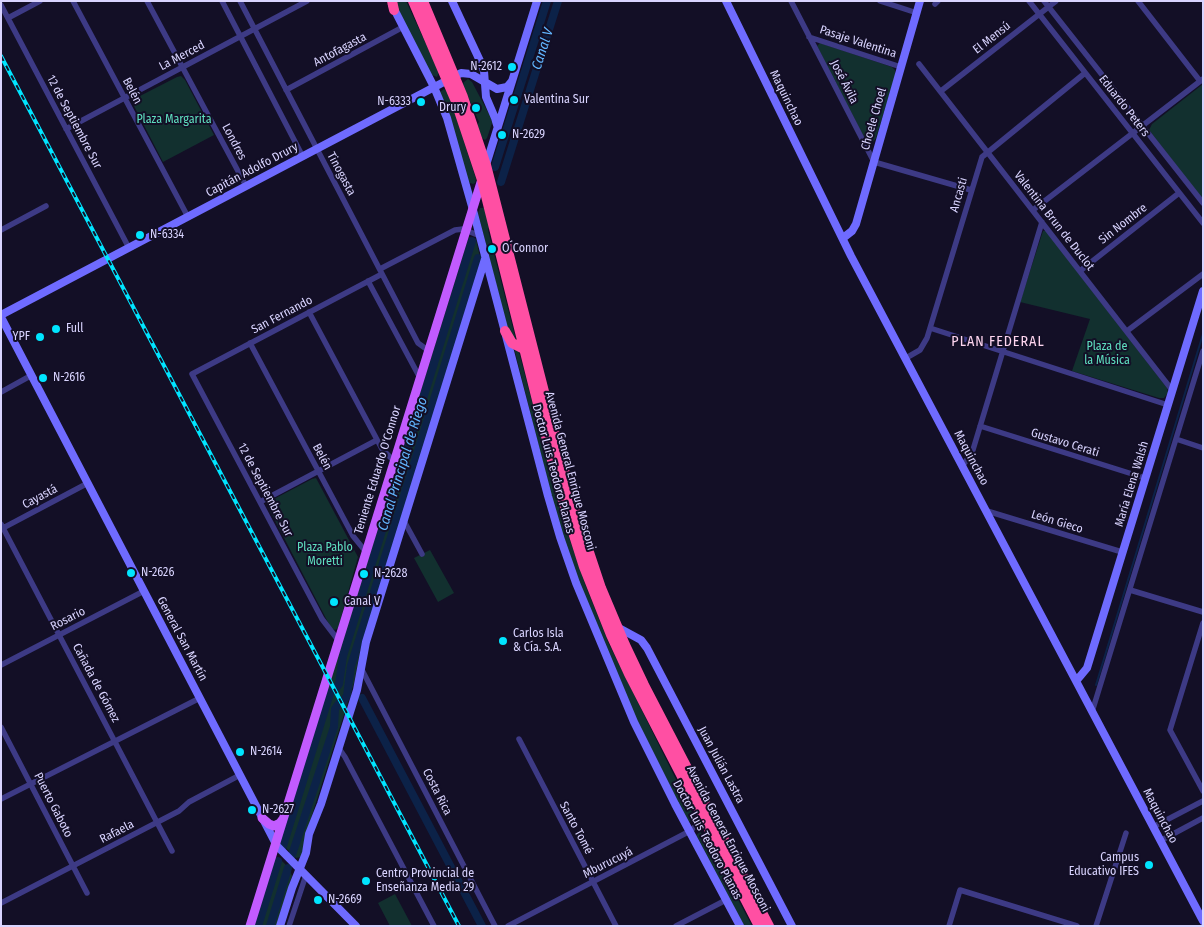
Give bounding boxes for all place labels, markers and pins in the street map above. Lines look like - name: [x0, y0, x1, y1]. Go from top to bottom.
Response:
- place label: N-2612: [470, 60, 502, 74]
- marker: N-2612: [506, 61, 518, 73]
- place label: Valentina Sur: [524, 93, 589, 107]
- marker: Valentina Sur: [508, 94, 520, 106]
- place label: N-6333: [377, 95, 411, 109]
- marker: N-6333: [415, 96, 427, 108]
- place label: Drury: [439, 101, 466, 115]
- marker: Drury: [470, 102, 482, 114]
- place label: N-2629: [512, 128, 545, 142]
- marker: N-2629: [496, 129, 508, 141]
- place label: N-6334: [150, 228, 184, 242]
- marker: N-6334: [134, 229, 146, 241]
- place label: O´Connor: [502, 242, 548, 256]
- marker: O´Connor: [486, 243, 498, 255]
- place label: Full: [66, 322, 83, 336]
- marker: Full: [50, 323, 62, 335]
- place label: YPF: [12, 330, 30, 344]
- marker: YPF: [34, 331, 46, 343]
- place label: N-2616: [53, 371, 85, 385]
- marker: N-2616: [37, 372, 49, 384]
- place label: N-2626: [141, 566, 174, 580]
- marker: N-2626: [125, 567, 137, 579]
- place label: N-2628: [374, 567, 407, 581]
- marker: N-2628: [358, 568, 370, 580]
- place label: Canal V: [344, 595, 380, 609]
- marker: Canal V: [328, 596, 340, 608]
- place label: Carlos Isla & Cía. S.A.: [513, 627, 564, 655]
- marker: Carlos Isla & Cía. S.A.: [497, 635, 509, 647]
- place label: N-2614: [250, 745, 282, 759]
- marker: N-2614: [234, 746, 246, 758]
- place label: N-2627: [262, 803, 294, 817]
- marker: N-2627: [246, 804, 258, 816]
- place label: Campus Educativo IFES: [1069, 851, 1139, 879]
- marker: Campus Educativo IFES: [1143, 859, 1155, 871]
- place label: Centro Provincial de Enseñanza Media 29: [376, 867, 474, 895]
- marker: Centro Provincial de Enseñanza Media 29: [360, 875, 372, 887]
- place label: N-2669: [328, 893, 362, 907]
- marker: N-2669: [312, 894, 324, 906]

